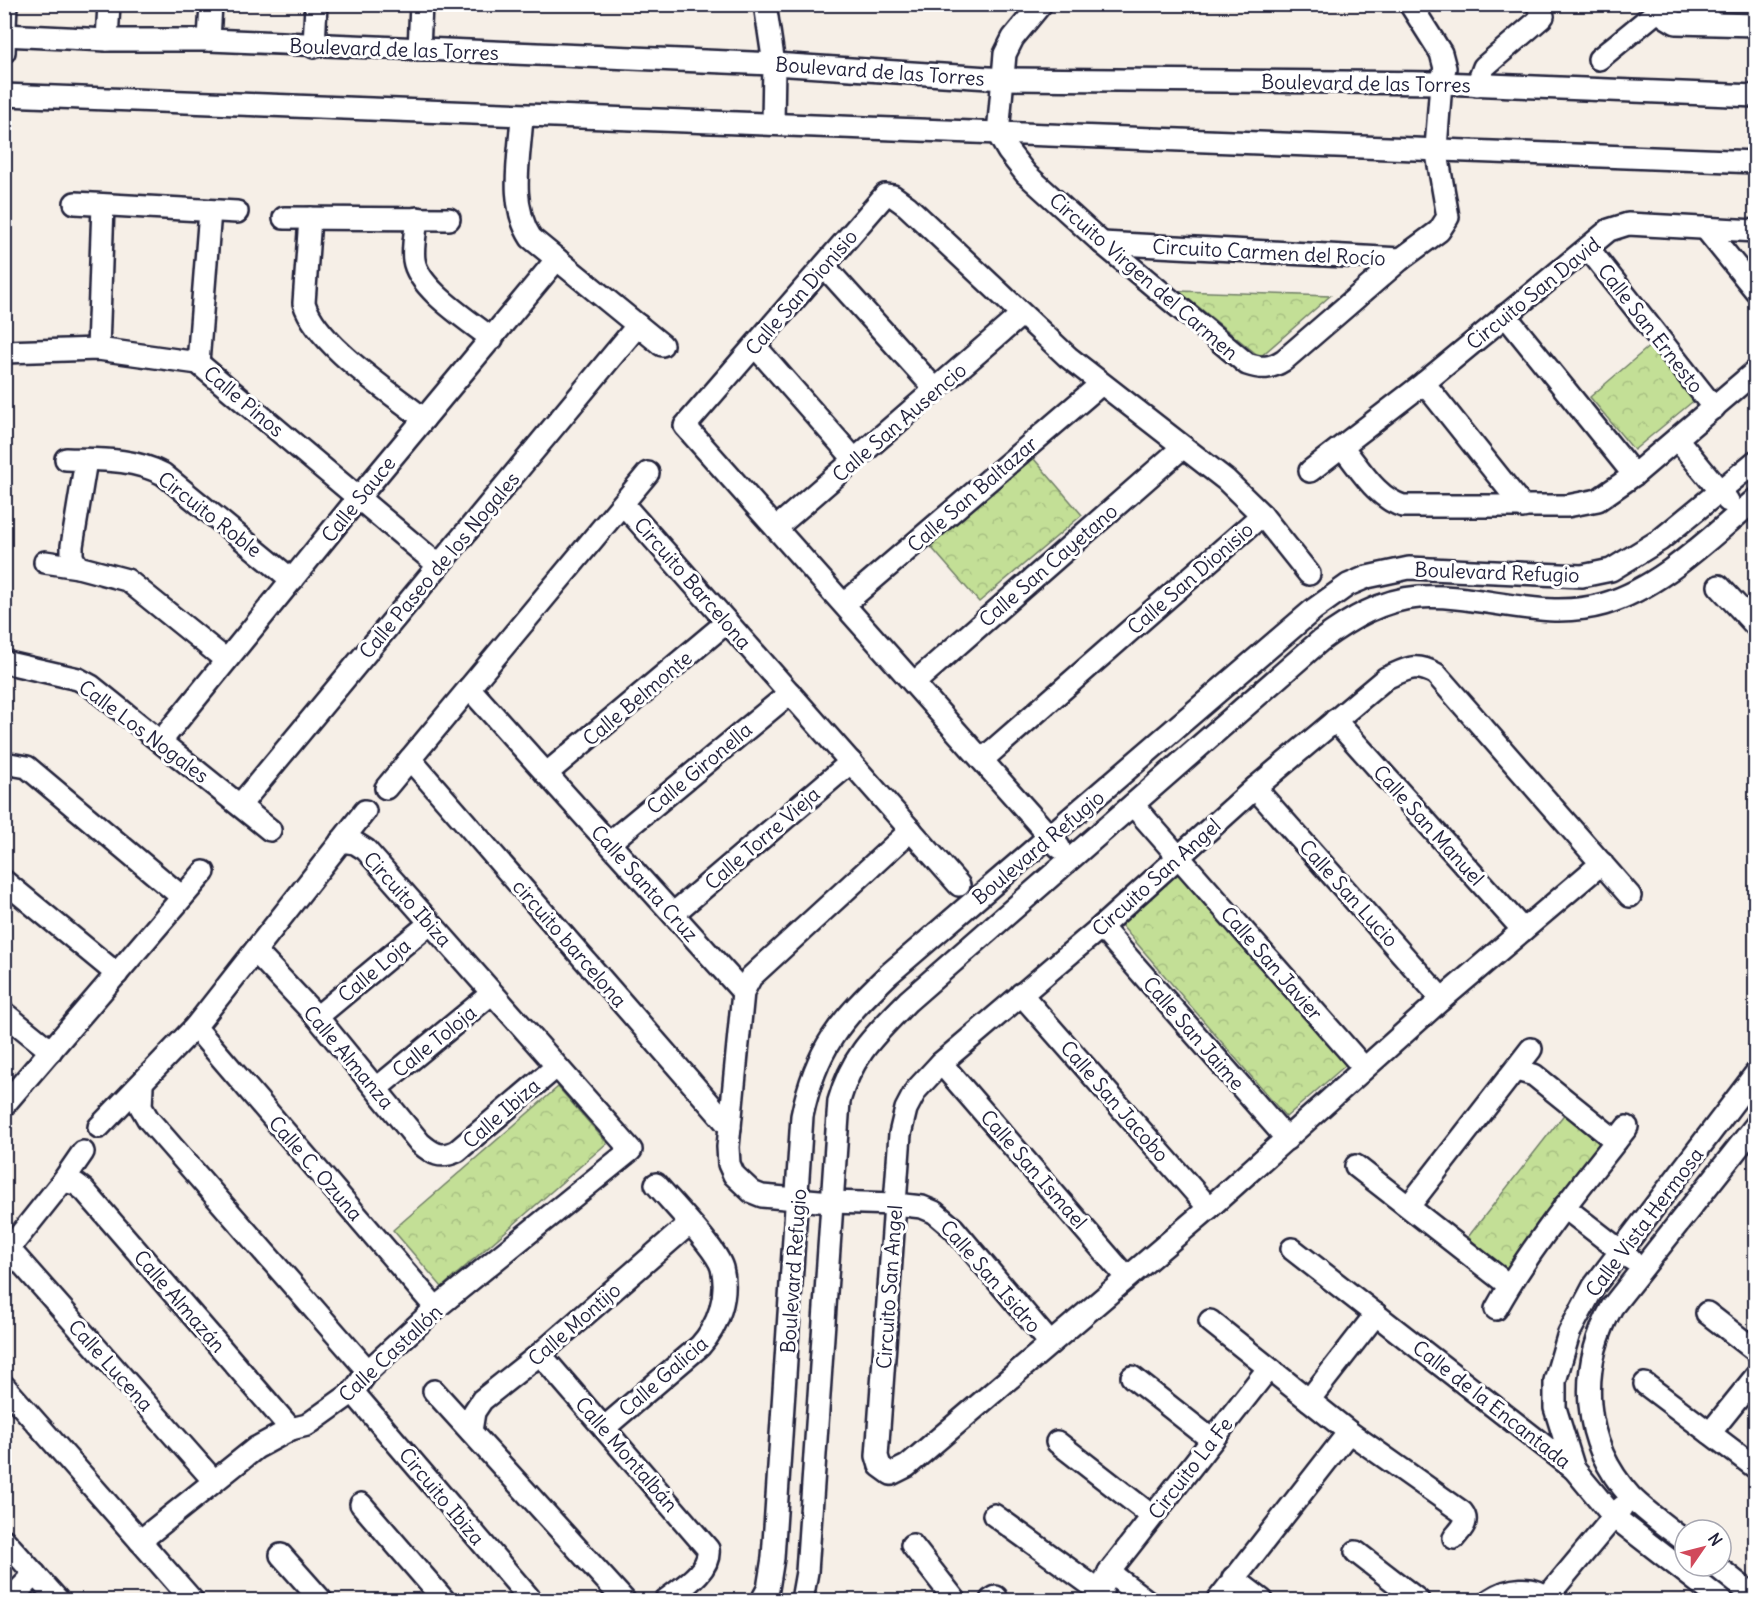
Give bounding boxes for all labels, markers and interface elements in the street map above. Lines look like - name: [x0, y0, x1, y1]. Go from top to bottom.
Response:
- street label: Boulevard de las Torres: [289, 33, 499, 65]
- street label: Boulevard de las Torres: [775, 51, 985, 91]
- street label: Boulevard de las Torres: [1261, 69, 1471, 97]
- street label: Circuito Virgen del Carmen: [1044, 187, 1244, 365]
- street label: Calle San Dionisio: [740, 224, 862, 360]
- street label: Circuito San David: [1461, 231, 1605, 355]
- street label: Circuito Carmen del Rocío: [1152, 233, 1386, 271]
- street label: Calle San Ernesto: [1593, 258, 1709, 398]
- street label: Calle San Ausencio: [827, 357, 971, 487]
- street label: Calle Pinos: [199, 360, 289, 442]
- street label: Calle San Baltazar: [902, 431, 1042, 557]
- street label: Calle Sauce: [316, 451, 400, 547]
- street label: Circuito Roble: [153, 466, 267, 562]
- street label: Calle Paseo de los Nogales: [353, 466, 525, 664]
- street label: Calle San Cayetano: [974, 498, 1122, 632]
- street label: Circuito Barcelona: [629, 512, 757, 654]
- street label: Calle San Dionisio: [1122, 517, 1258, 639]
- street label: Boulevard Refugio: [1414, 557, 1580, 587]
- street label: Calle Belmonte: [577, 645, 697, 751]
- street label: Calle Los Nogales: [74, 674, 214, 788]
- street label: Calle Gironella: [641, 717, 757, 819]
- street label: Calle San Manuel: [1368, 760, 1490, 890]
- street label: Calle Torre Vieja: [699, 781, 825, 895]
- street label: Boulevard Refugio: [967, 784, 1109, 910]
- street label: Circuito San Angel: [1087, 813, 1225, 941]
- street label: Calle Santa Cruz: [586, 820, 704, 946]
- street label: Calle San Lucio: [1294, 834, 1404, 952]
- street label: Circuito Ibiza: [359, 846, 457, 952]
- street label: circuito barcelona: [508, 874, 632, 1012]
- street label: Calle San Javier: [1216, 901, 1328, 1025]
- street label: Calle Loja: [333, 933, 415, 1007]
- street label: Calle San Jaime: [1138, 971, 1250, 1095]
- street label: Calle Almanza: [298, 1000, 400, 1114]
- street label: Calle Toloja: [387, 1000, 481, 1082]
- street label: Calle San Jacobo: [1055, 1035, 1175, 1167]
- street label: Calle Ibiza: [457, 1073, 545, 1153]
- street label: Calle San Ismael: [975, 1104, 1093, 1234]
- street label: Calle C. Ozuna: [264, 1110, 368, 1226]
- street label: Calle Vista Hermosa: [1580, 1142, 1708, 1302]
- street label: Boulevard Refugio: [775, 1188, 811, 1354]
- street label: Circuito San Angel: [871, 1204, 907, 1370]
- street label: Calle San Isidro: [935, 1215, 1047, 1337]
- street label: Calle Almazán: [129, 1245, 231, 1357]
- street label: Calle Montijo: [523, 1277, 625, 1371]
- street label: Calle Castallón: [333, 1299, 447, 1407]
- street label: Calle Lucena: [63, 1314, 159, 1416]
- street label: Calle Galicia: [613, 1331, 713, 1421]
- street label: Calle de la Encantada: [1408, 1334, 1576, 1474]
- street label: Calle Montalbán: [570, 1391, 684, 1517]
- street label: Circuito La Fe: [1142, 1412, 1238, 1524]
- street label: Circuito Ibiza: [394, 1442, 490, 1550]
- north arrow: [1673, 1518, 1733, 1578]
- text: N: [1704, 1529, 1727, 1550]

